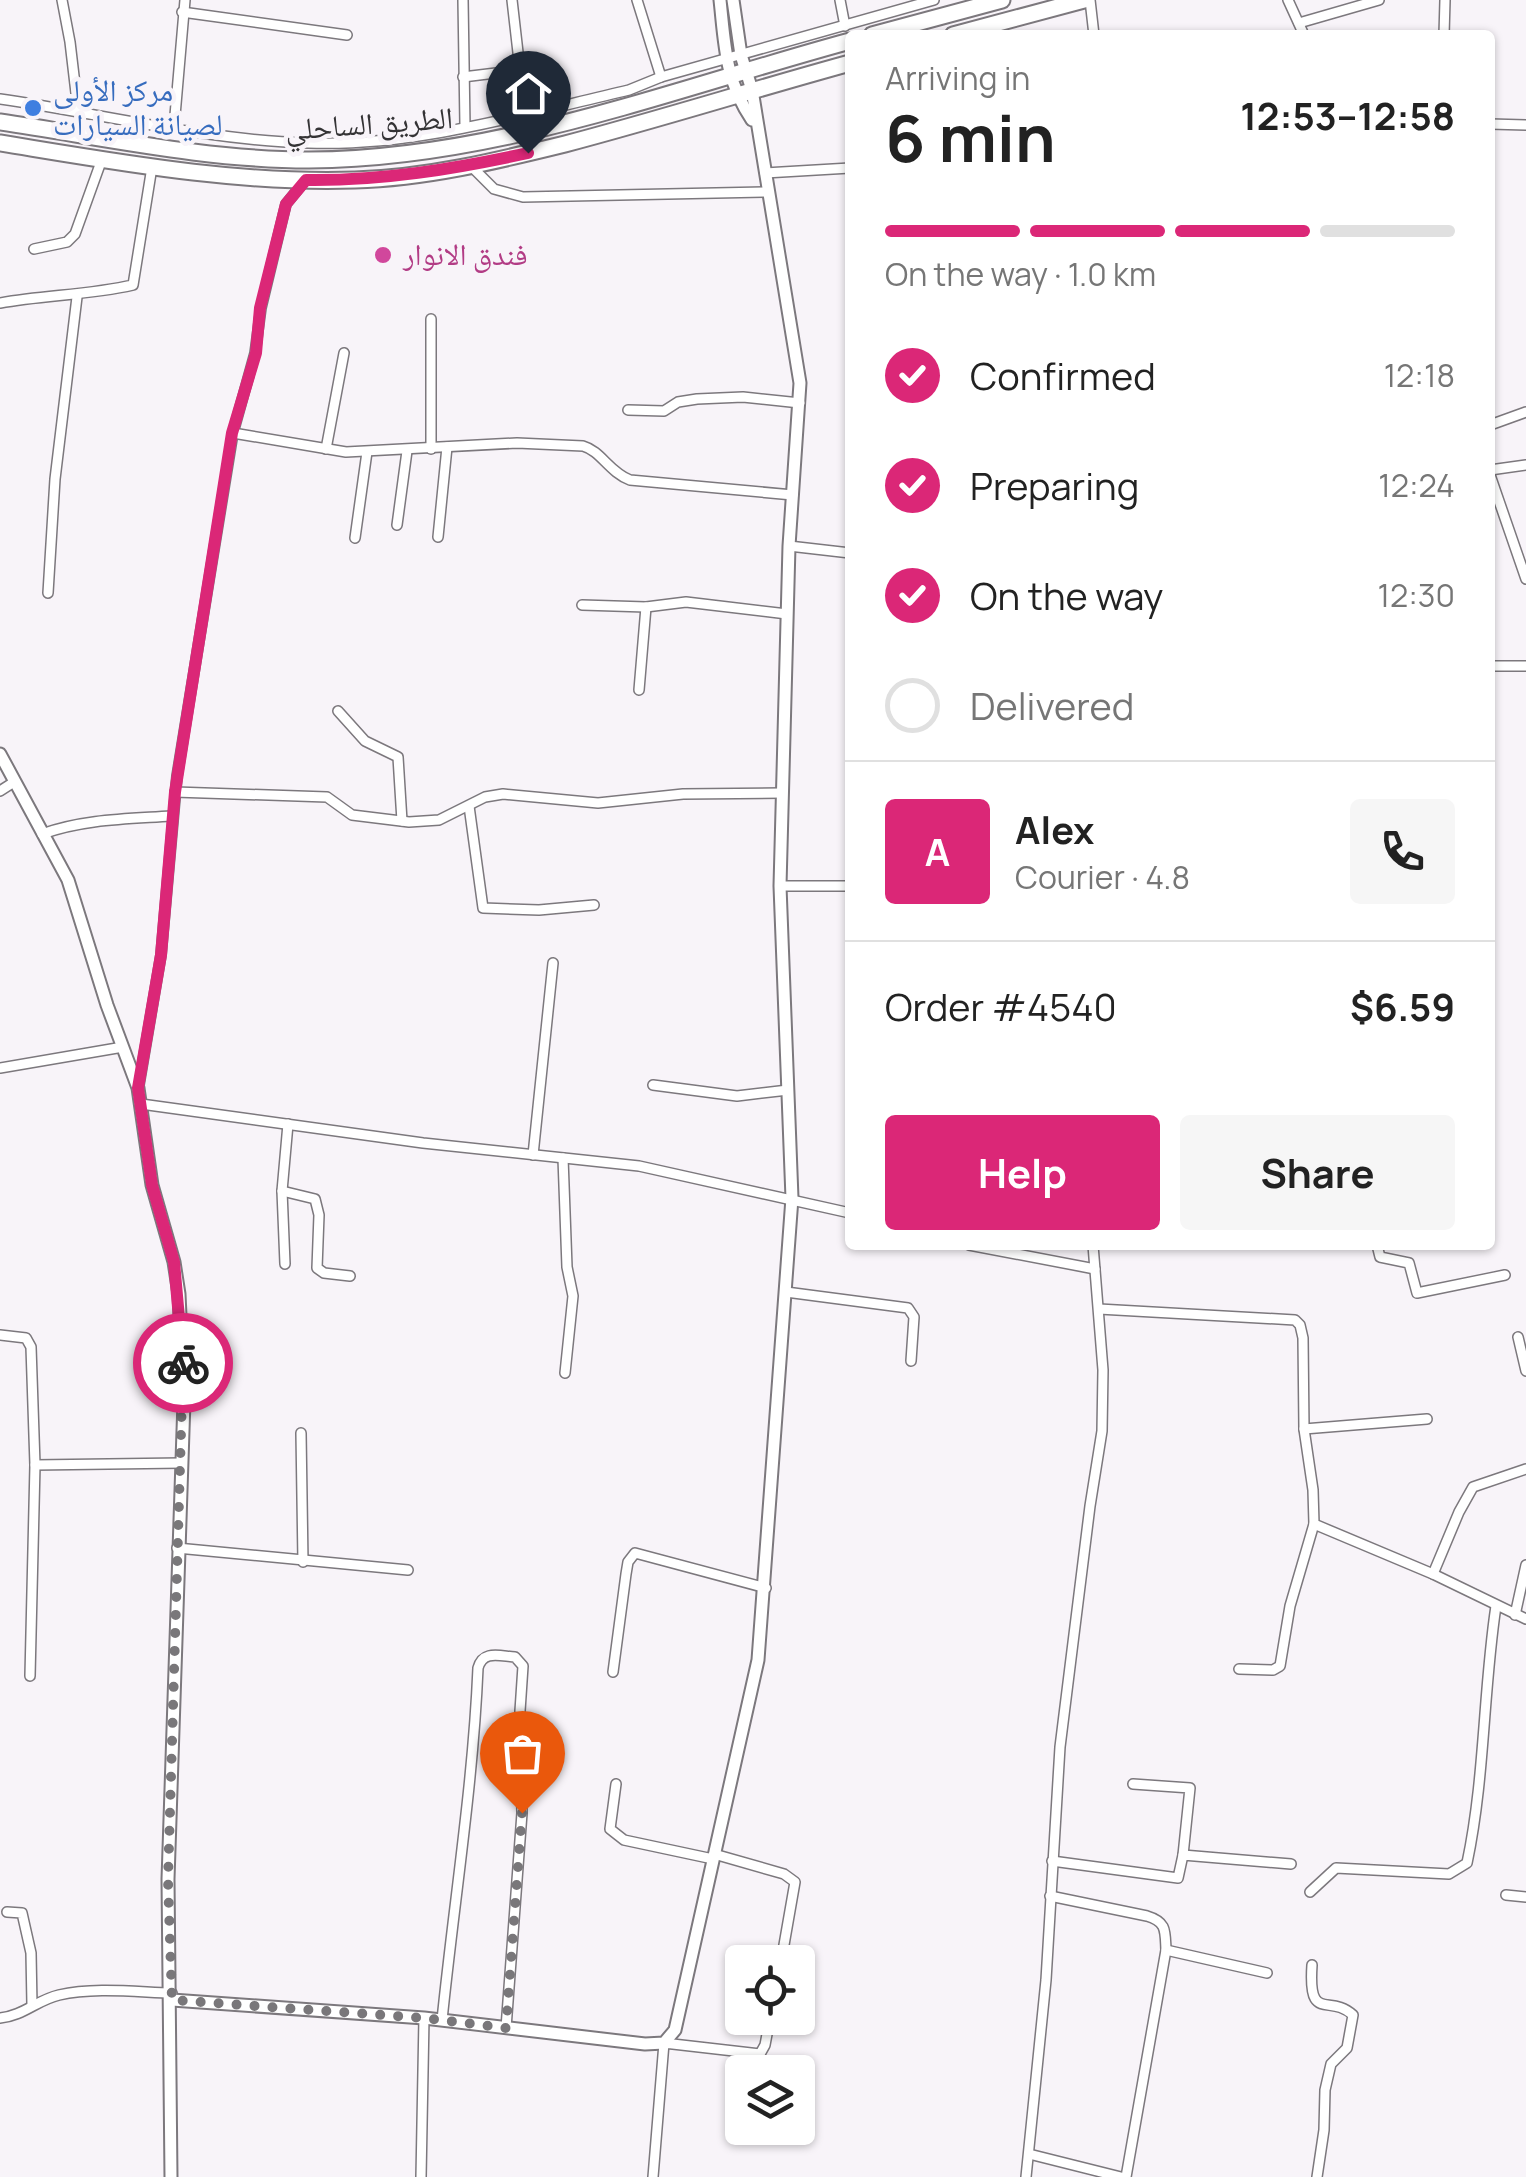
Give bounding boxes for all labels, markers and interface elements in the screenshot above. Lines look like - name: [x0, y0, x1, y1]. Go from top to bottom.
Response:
- pin: [486, 51, 571, 154]
- text: Arriving in: [885, 56, 1030, 100]
- icon: home: [501, 66, 556, 121]
- place label: مركز الأولى لصيانة السيارات: [53, 69, 223, 144]
- text: 12:53–12:58: [1240, 89, 1455, 141]
- text: 6 min: [885, 93, 1056, 182]
- street label: الطريق الساحلي: [284, 96, 454, 153]
- marker: مركز الأولى لصيانة السيارات: [22, 97, 44, 119]
- place label: فندق الانوار: [402, 233, 528, 274]
- marker: فندق الانوار: [372, 244, 394, 266]
- text: On the way · 1.0 km: [885, 252, 1156, 296]
- icon: check: [885, 348, 940, 403]
- text: Confirmed: [970, 349, 1156, 401]
- text: 12:18: [1384, 353, 1455, 397]
- icon: check: [885, 458, 940, 513]
- text: Preparing: [970, 459, 1139, 511]
- text: 12:24: [1378, 463, 1455, 507]
- icon: check: [885, 568, 940, 623]
- text: On the way: [970, 569, 1163, 621]
- text: 12:30: [1377, 573, 1455, 617]
- text: Delivered: [970, 679, 1134, 731]
- button: phone: [1350, 799, 1455, 904]
- text: Alex: [1015, 803, 1094, 855]
- text: A: [925, 825, 950, 877]
- text: Courier · 4.8: [1015, 855, 1190, 899]
- text: Order #4540: [885, 980, 1117, 1032]
- text: $6.59: [1350, 980, 1455, 1032]
- button: Help: [885, 1115, 1160, 1230]
- button: Share: [1180, 1115, 1455, 1230]
- courier: [133, 1313, 233, 1413]
- icon: bike: [156, 1336, 211, 1391]
- pin: [480, 1711, 565, 1814]
- icon: bag: [495, 1726, 550, 1781]
- map controls: [725, 1945, 815, 2145]
- button: locate: [725, 1945, 815, 2035]
- button: layers: [725, 2055, 815, 2145]

